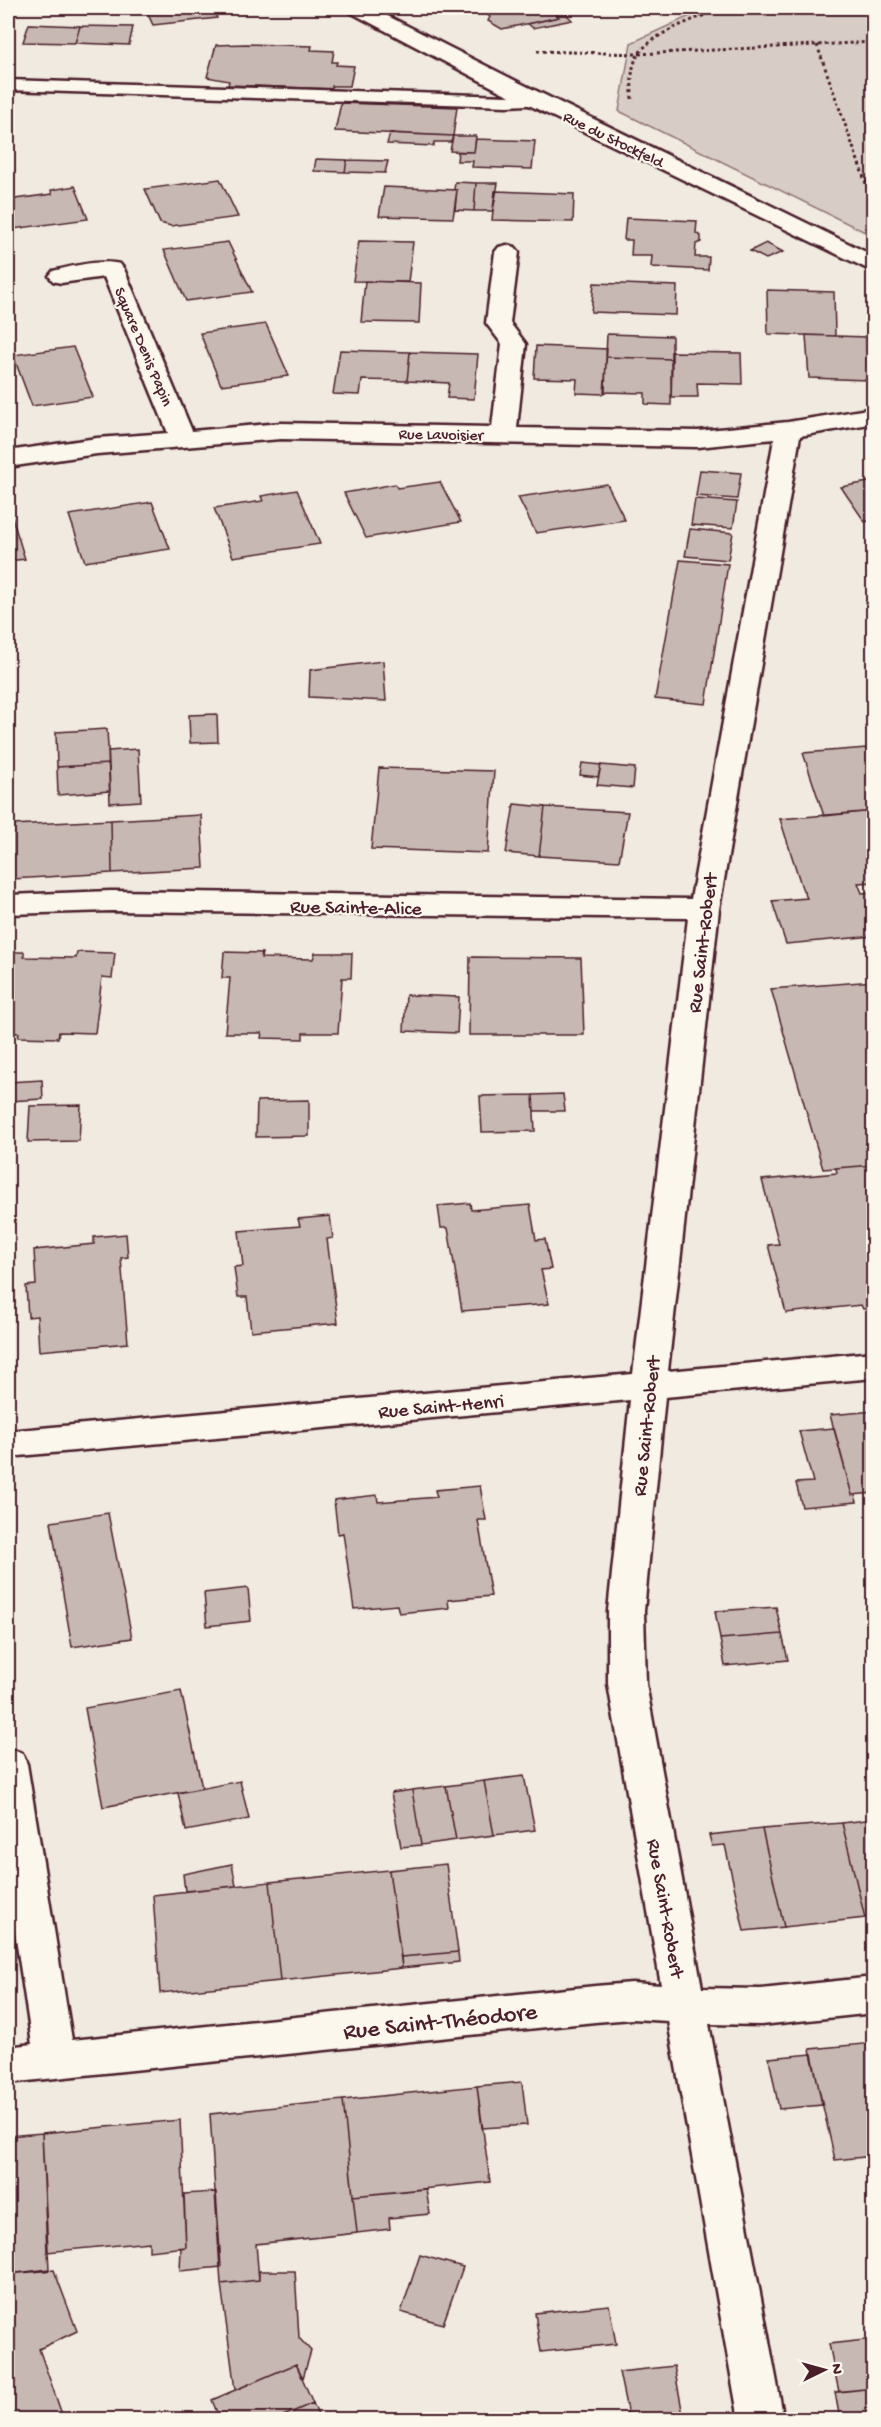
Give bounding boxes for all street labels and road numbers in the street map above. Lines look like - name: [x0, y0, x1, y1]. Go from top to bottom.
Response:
- street label: Rue du Stockfeld: [559, 109, 667, 174]
- street label: Square Denis Papin: [108, 285, 176, 410]
- street label: Rue Lavoisier: [398, 426, 485, 447]
- street label: Rue Saint-Robert: [684, 870, 725, 1015]
- street label: Rue Sainte-Alice: [290, 897, 423, 922]
- street label: Rue Saint-Robert: [630, 1353, 667, 1497]
- street label: Rue Saint-Henri: [377, 1392, 505, 1425]
- street label: Rue Saint-Robert: [640, 1837, 687, 1982]
- street label: Rue Saint-Théodore: [342, 1999, 539, 2048]

